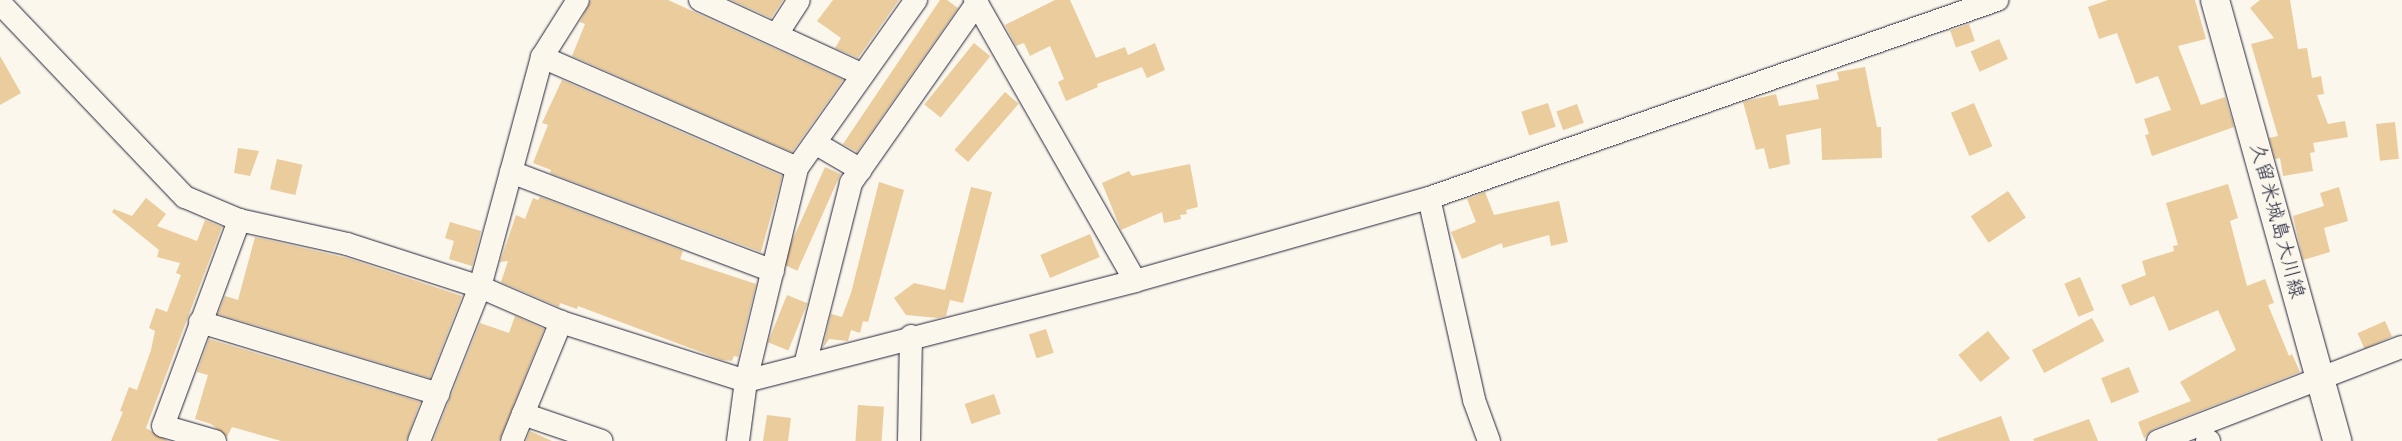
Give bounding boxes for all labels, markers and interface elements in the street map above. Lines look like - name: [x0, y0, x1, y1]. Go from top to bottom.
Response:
- street label: 久留米城島大川線: [2244, 141, 2308, 301]

